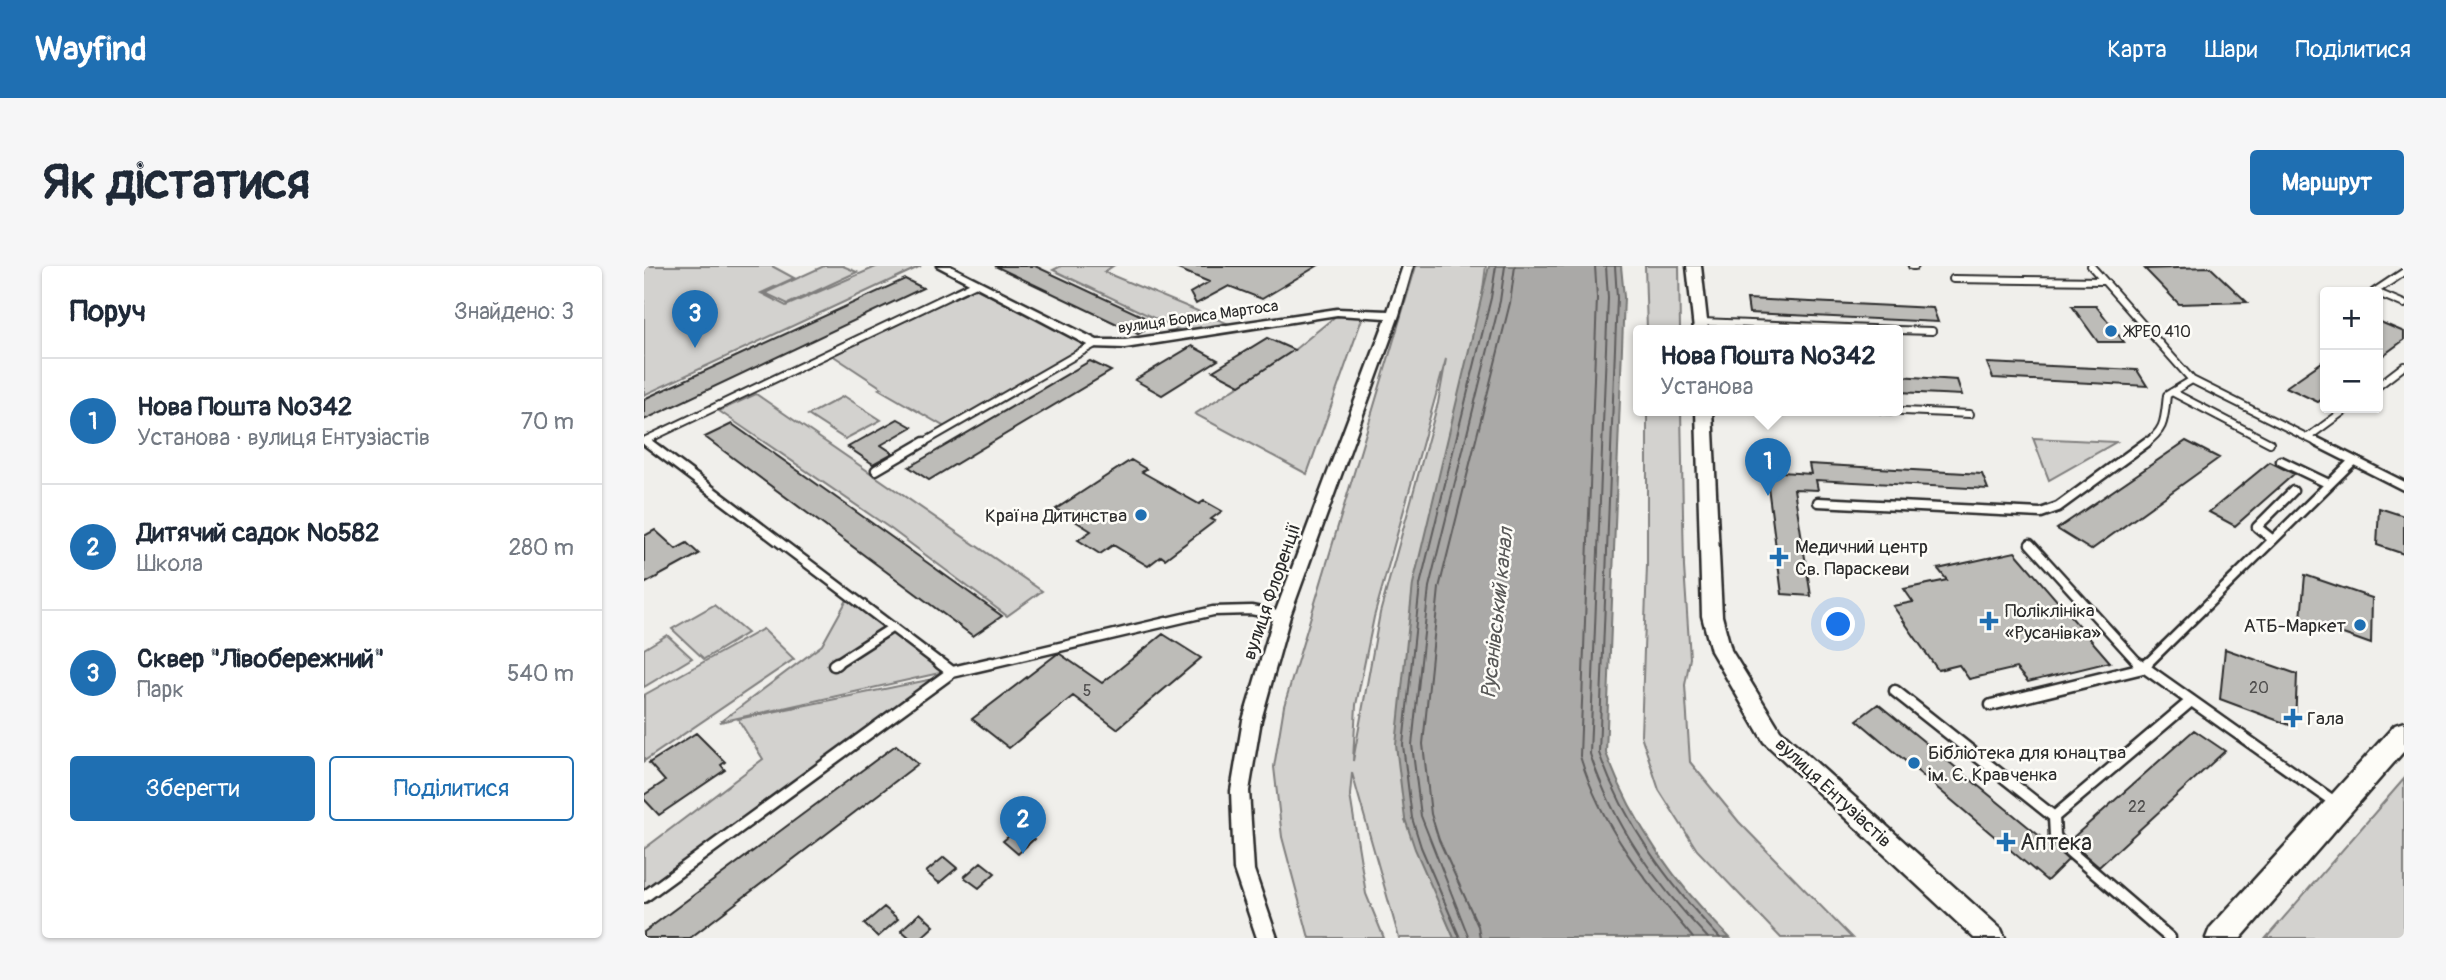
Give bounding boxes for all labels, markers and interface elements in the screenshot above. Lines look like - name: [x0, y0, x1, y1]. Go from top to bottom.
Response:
- text: Wayfind: [35, 29, 147, 70]
- text: Карта: [2107, 35, 2167, 64]
- text: Шари: [2205, 35, 2258, 64]
- text: Поділитися: [2296, 35, 2411, 64]
- button: Маршрут: [2250, 150, 2404, 215]
- text: Як дістатися: [42, 152, 310, 213]
- map controls: [2320, 287, 2383, 413]
- button: +: [2320, 287, 2383, 350]
- pin: 3: [672, 290, 718, 348]
- text: Поруч: [70, 293, 146, 330]
- street label: вулиця Бориса Мартоса: [1117, 296, 1280, 338]
- text: Знайдено: 3: [454, 297, 574, 326]
- place label: ЖРЕО 410: [2122, 322, 2191, 342]
- marker: ЖРЕО 410: [2103, 323, 2119, 339]
- popup: [1633, 325, 1903, 416]
- text: Нова Пошта №342: [1660, 340, 1876, 372]
- button: −: [2320, 350, 2383, 413]
- text: Установа: [1660, 372, 1753, 401]
- text: Нова Пошта №342: [137, 391, 352, 423]
- text: 1: [89, 407, 98, 436]
- text: 70 m: [521, 407, 574, 436]
- text: Установа · вулиця Ентузіастів: [137, 423, 430, 452]
- pin: 1: [1745, 438, 1791, 496]
- place label: Країна Дитинства: [985, 504, 1127, 528]
- marker: Країна Дитинства: [1133, 507, 1149, 523]
- text: Дитячий садок №582: [137, 517, 379, 549]
- street label: вулиця Флоренції: [1237, 520, 1307, 663]
- water label: Русанівський канал: [1475, 524, 1520, 700]
- text: 2: [87, 533, 99, 562]
- text: 280 m: [508, 533, 574, 562]
- place label: Медичний центр Св. Параскеви: [1795, 535, 1928, 581]
- marker: Медичний центр Св. Параскеви: [1769, 547, 1789, 567]
- text: Школа: [137, 549, 203, 578]
- place label: Поліклініка «Русанівка»: [2005, 599, 2101, 645]
- your location: [1821, 607, 1855, 641]
- marker: Поліклініка «Русанівка»: [1979, 611, 1999, 631]
- place label: АТБ-Маркет: [2243, 614, 2346, 638]
- marker: АТБ-Маркет: [2352, 617, 2368, 633]
- text: Сквер "Лівобережний": [137, 643, 385, 675]
- text: 3: [87, 659, 99, 688]
- text: 540 m: [507, 659, 574, 688]
- text: Парк: [137, 675, 184, 704]
- house number: 20: [2249, 678, 2269, 698]
- house number: 5: [1083, 681, 1091, 701]
- place label: Гала: [2307, 707, 2344, 731]
- marker: Гала: [2285, 710, 2301, 726]
- street label: вулиця Ентузіастів: [1770, 733, 1897, 853]
- place label: Бібліотека для юнацтва ім. Є. Кравченка: [1928, 741, 2126, 787]
- marker: Бібліотека для юнацтва ім. Є. Кравченка: [1906, 755, 1922, 771]
- button: Зберегти: [70, 756, 315, 821]
- button: Поділитися: [329, 756, 574, 821]
- pin: 2: [1000, 796, 1046, 854]
- house number: 22: [2128, 797, 2146, 817]
- place label: Аптека: [2020, 828, 2092, 857]
- marker: Аптека: [1998, 834, 2014, 850]

